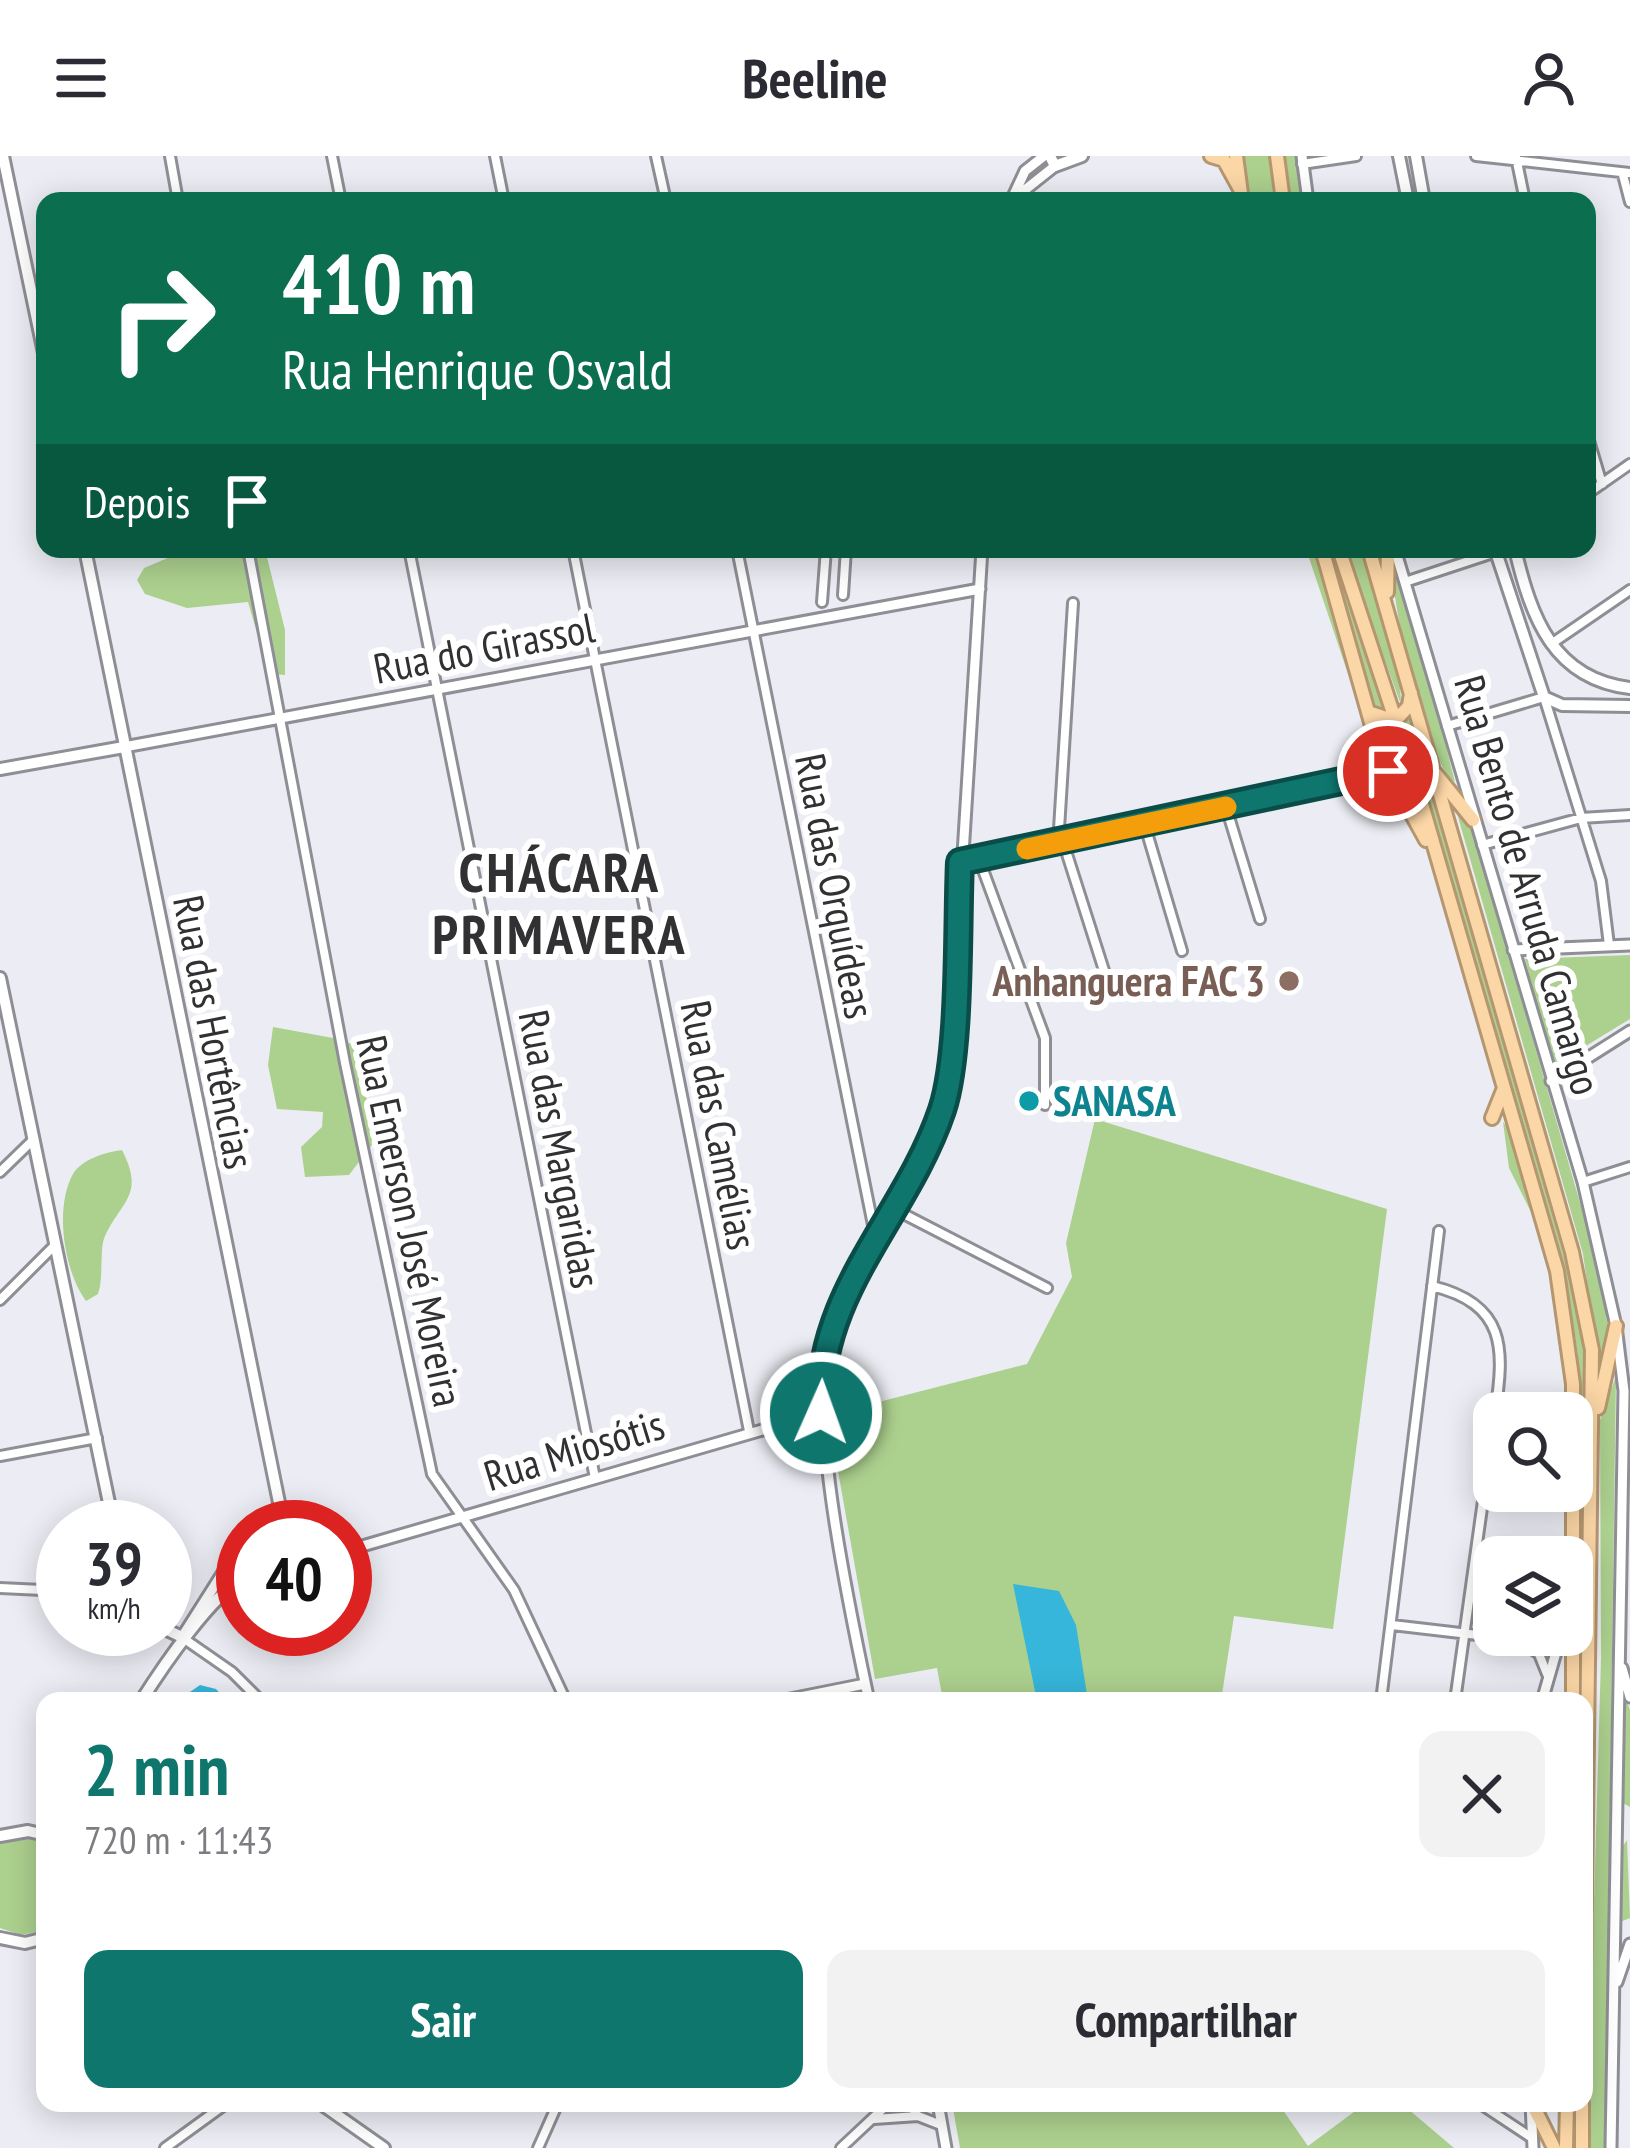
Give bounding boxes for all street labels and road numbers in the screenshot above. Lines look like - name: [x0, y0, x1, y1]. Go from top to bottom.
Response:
- street label: Rua do Girassol: [369, 599, 599, 696]
- street label: Rua Bento de Arruda Camargo: [1442, 669, 1615, 1101]
- street label: Rua das Orquídeas: [783, 749, 888, 1023]
- street label: Rua das Hortências: [161, 890, 268, 1173]
- street label: Rua das Camélias: [668, 996, 771, 1254]
- street label: Rua das Margaridas: [507, 1005, 614, 1293]
- street label: Rua Emerson José Moreira: [344, 1030, 477, 1411]
- street label: Rua Miosótis: [477, 1396, 671, 1503]

